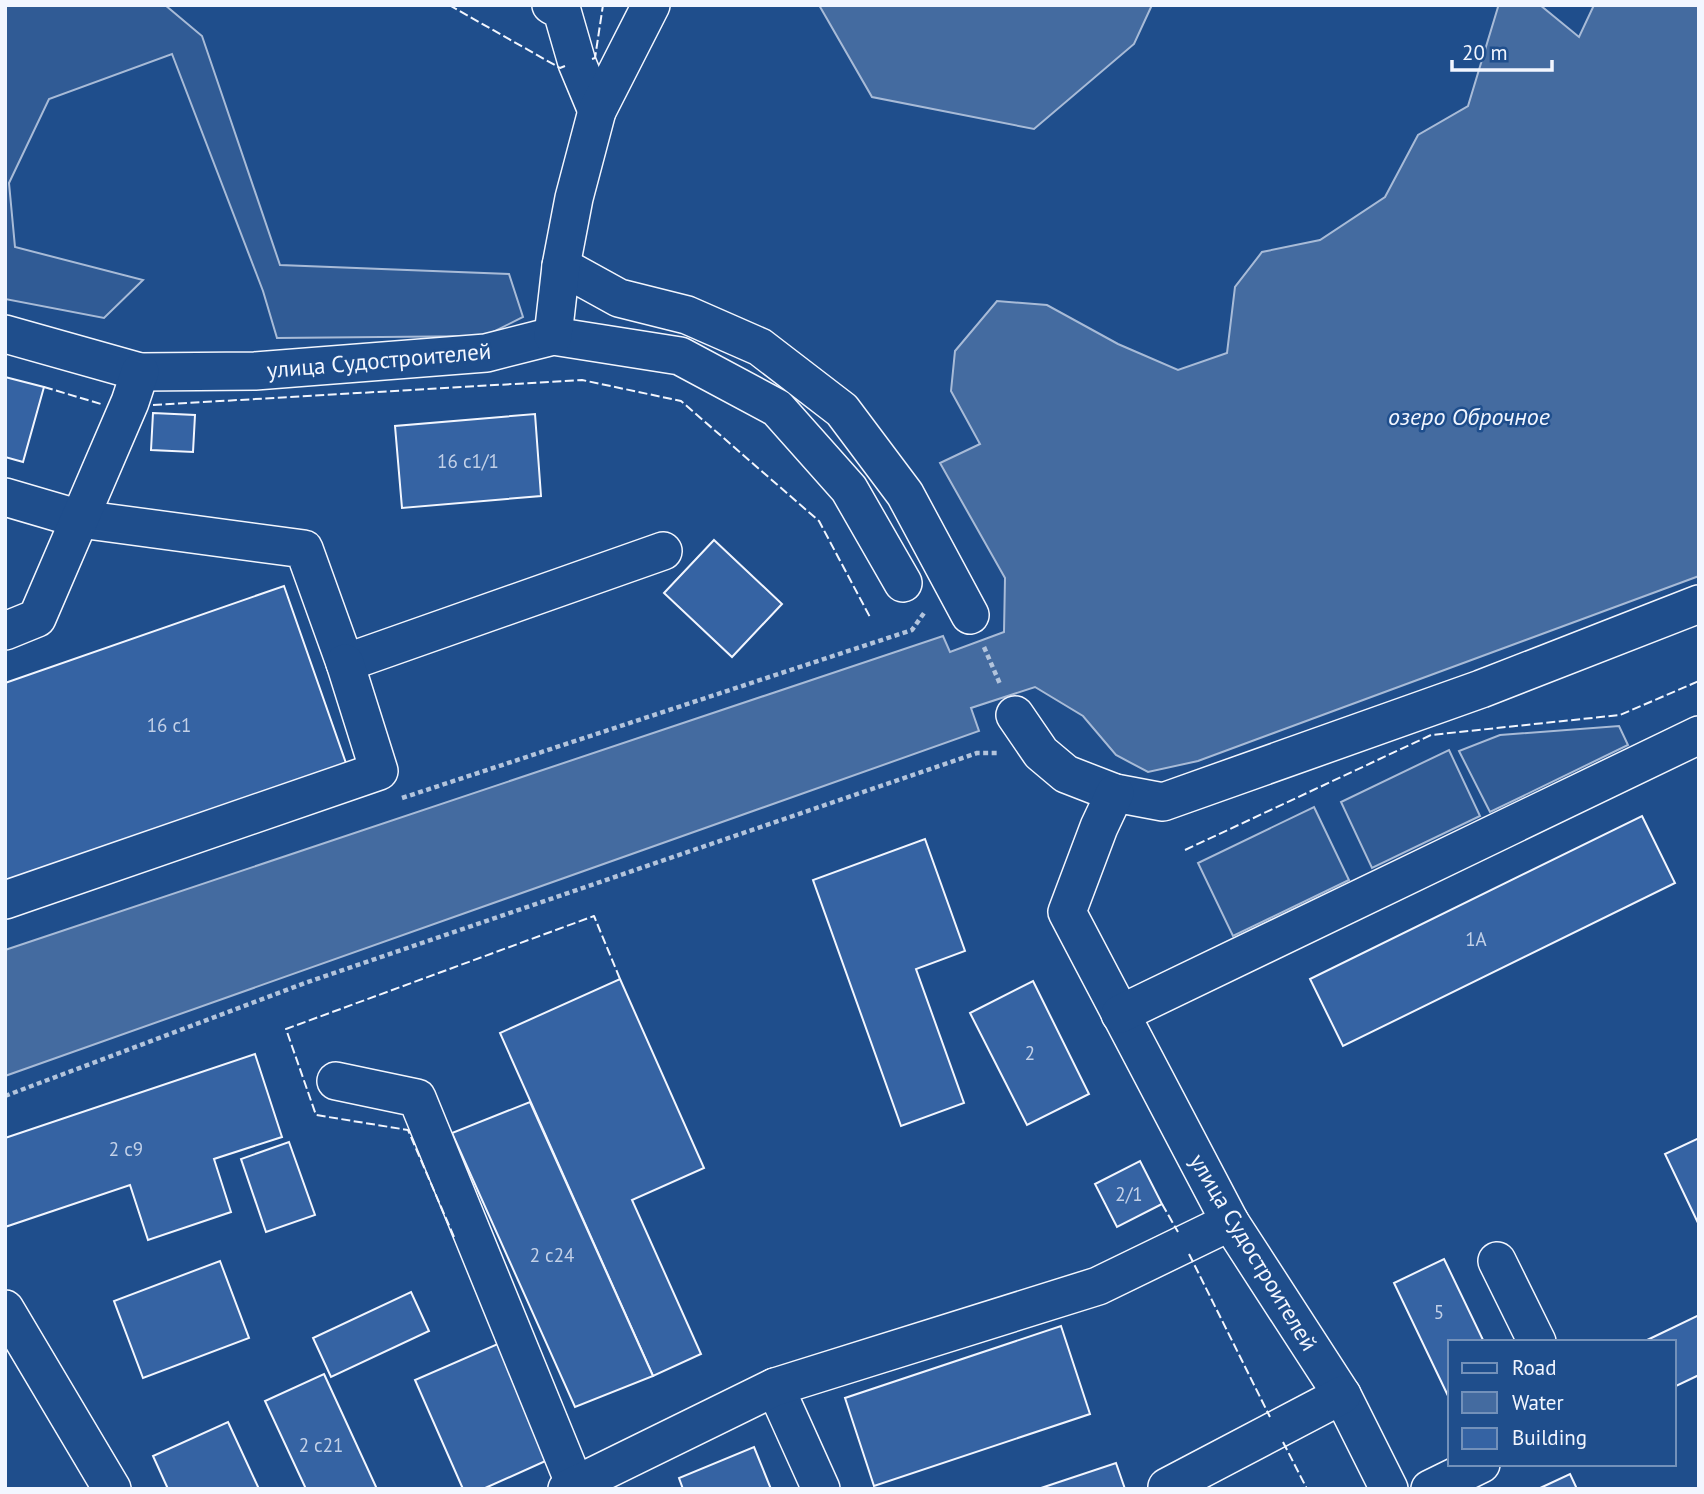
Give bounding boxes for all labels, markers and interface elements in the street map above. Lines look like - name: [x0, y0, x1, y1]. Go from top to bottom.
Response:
- scale bar: [1452, 28, 1552, 72]
- text: 20 m: [1462, 39, 1508, 66]
- street label: улица Судостроителей: [266, 336, 492, 384]
- water label: озеро Оброчное: [1388, 401, 1550, 432]
- house number: 16 с1/1: [437, 449, 499, 473]
- house number: 16 с1: [147, 713, 191, 737]
- house number: 1А: [1465, 927, 1487, 951]
- house number: 2: [1025, 1041, 1035, 1065]
- house number: 2 с9: [109, 1137, 143, 1161]
- street label: улица Судостроителей: [1184, 1148, 1324, 1356]
- house number: 2/1: [1115, 1182, 1143, 1206]
- house number: 2 с24: [530, 1243, 574, 1267]
- house number: 5: [1434, 1300, 1444, 1324]
- legend: [1448, 1340, 1676, 1466]
- text: Road: [1512, 1354, 1556, 1381]
- text: Water: [1512, 1389, 1564, 1416]
- text: Building: [1512, 1424, 1587, 1451]
- house number: 2 с21: [299, 1433, 343, 1457]

